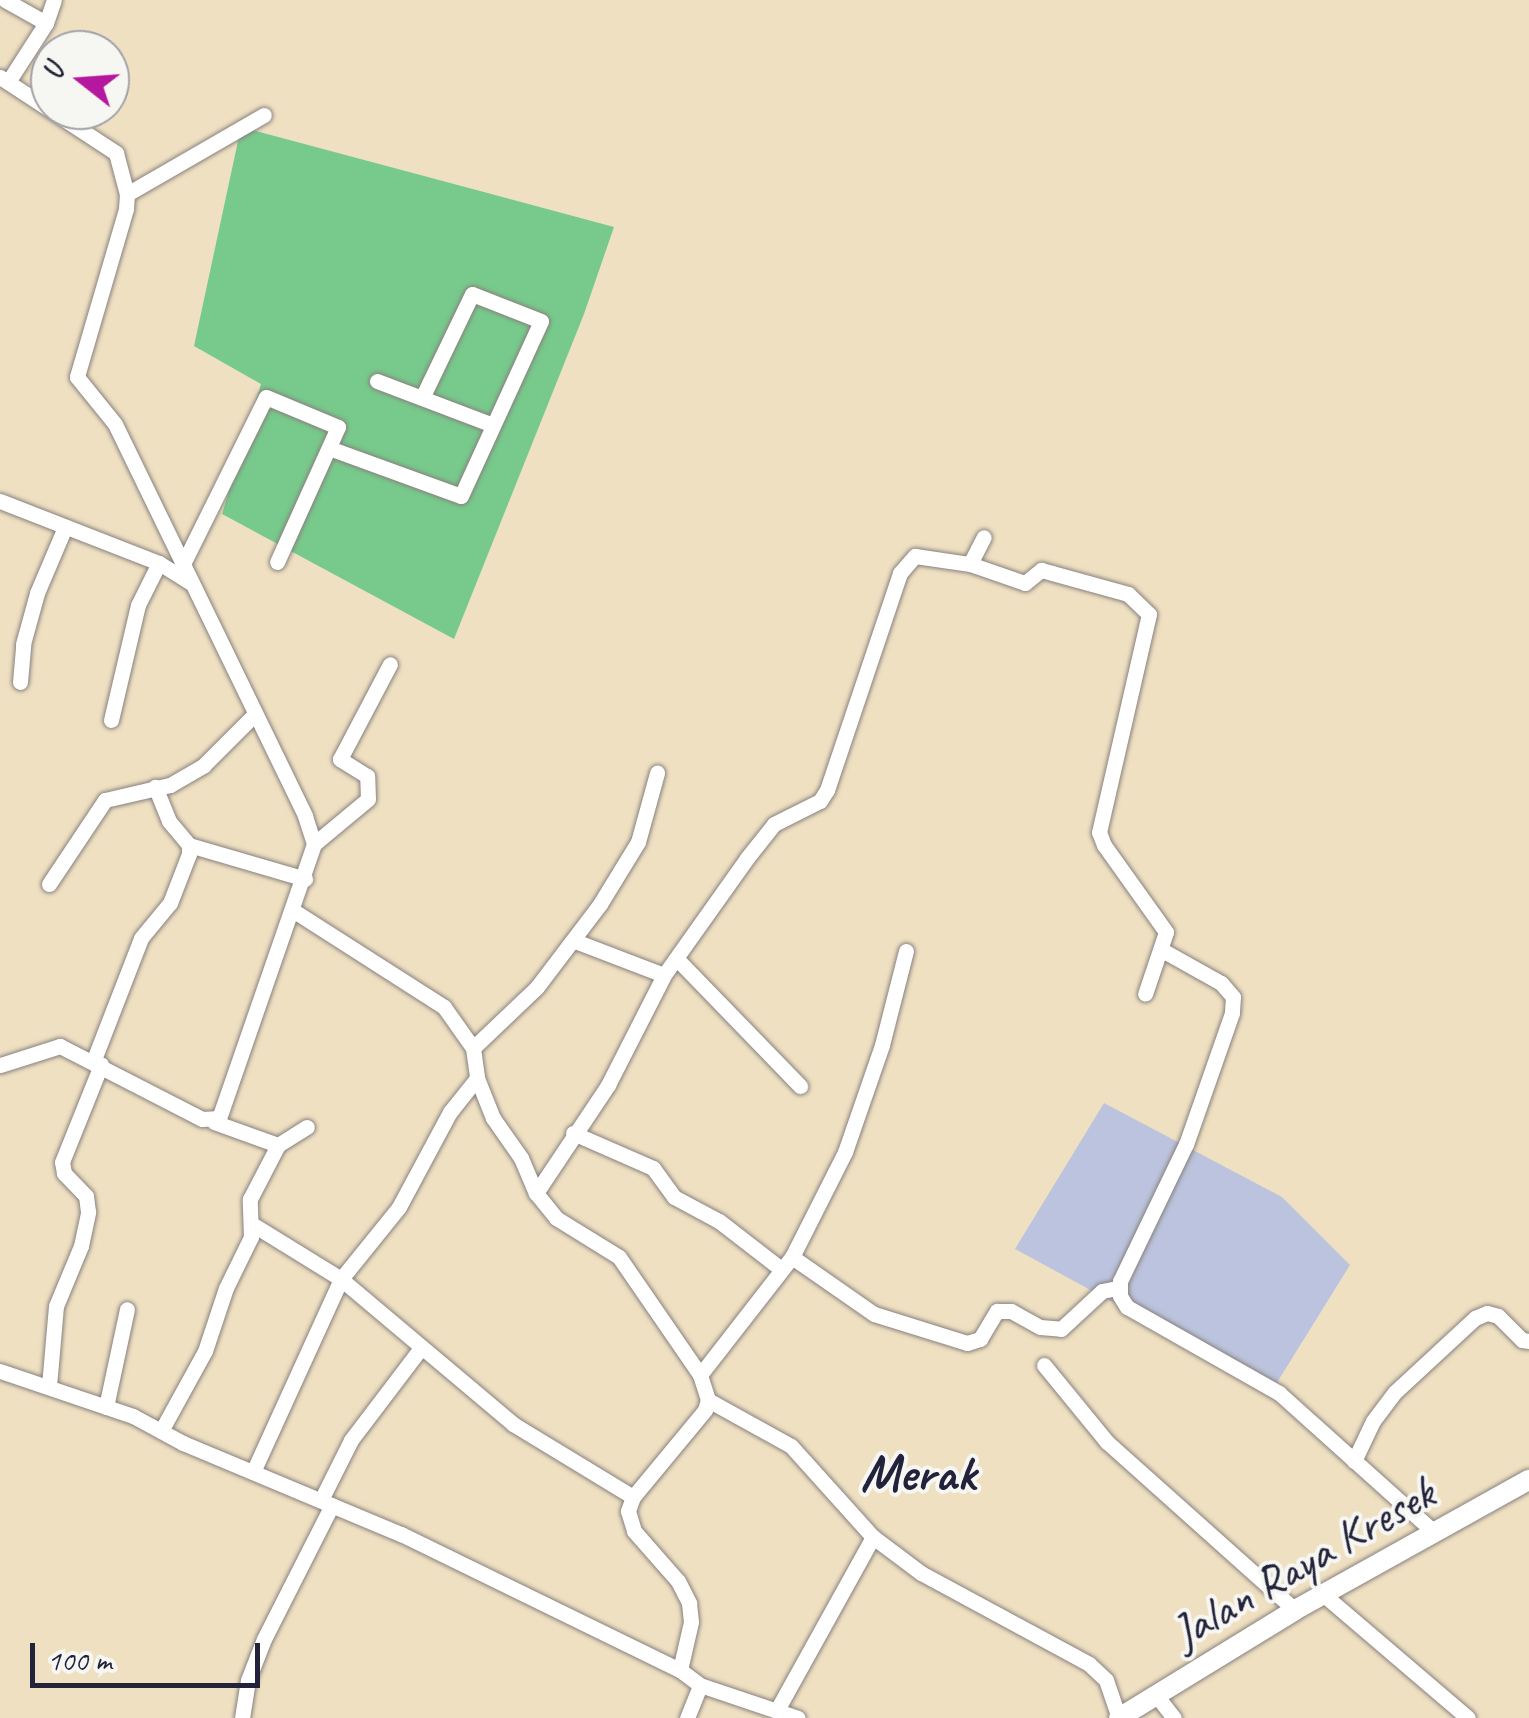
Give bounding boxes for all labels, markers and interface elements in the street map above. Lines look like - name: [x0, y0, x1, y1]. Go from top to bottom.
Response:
- north arrow: [30, 30, 130, 130]
- text: U: [34, 60, 71, 83]
- district label: Merak: [861, 1443, 975, 1505]
- street label: Jalan Raya Kresek: [1161, 1464, 1445, 1662]
- scale bar: [35, 1623, 265, 1685]
- text: 100 m: [47, 1641, 112, 1679]

